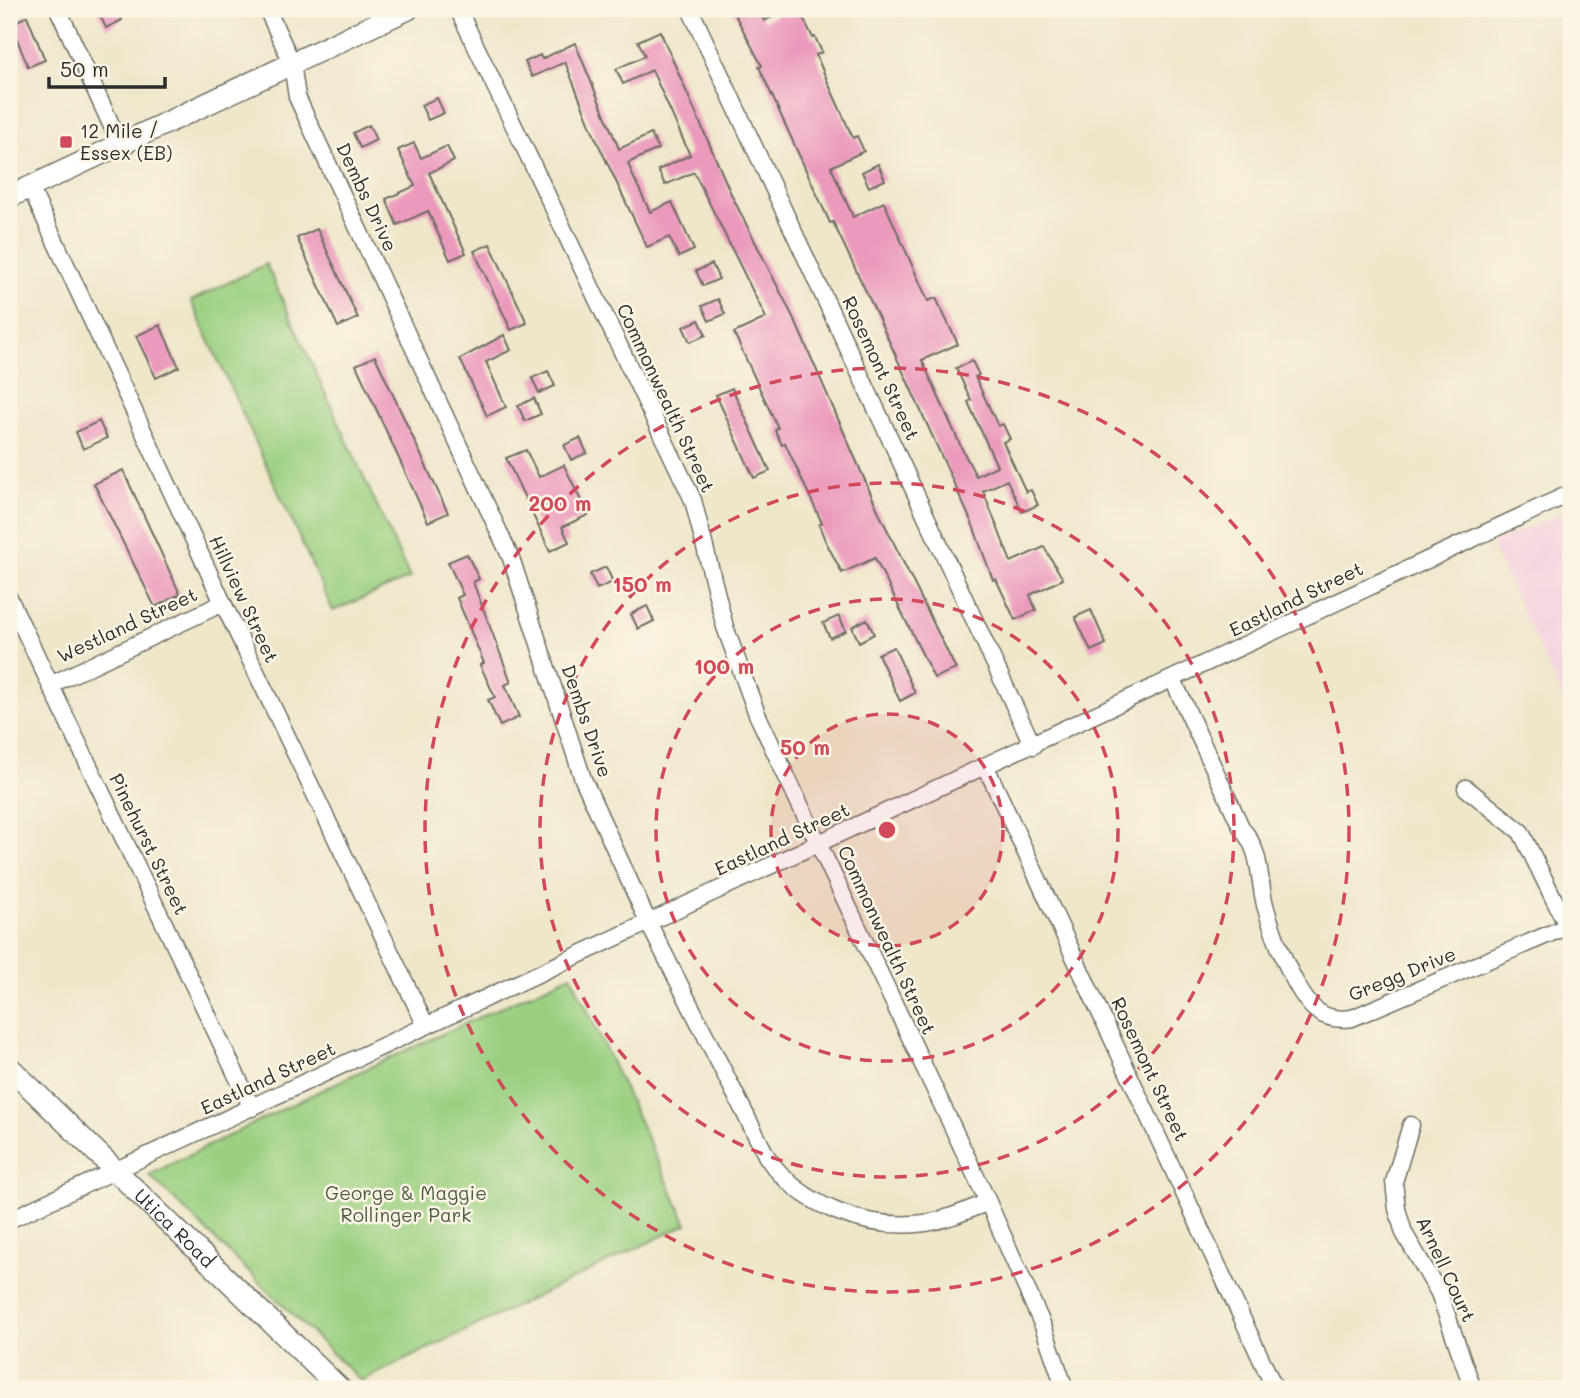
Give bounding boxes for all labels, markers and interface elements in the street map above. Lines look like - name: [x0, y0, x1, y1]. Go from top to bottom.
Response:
- scale bar: [49, 46, 164, 90]
- text: 50 m: [60, 55, 109, 82]
- place label: 12 Mile / Essex (EB): [80, 118, 172, 165]
- marker: 12 Mile / Essex (EB): [58, 134, 74, 150]
- street label: Dembs Drive: [331, 138, 404, 255]
- street label: Rosemont Street: [837, 292, 926, 444]
- street label: Commonwealth Street: [612, 299, 721, 496]
- text: 200 m: [529, 489, 591, 516]
- street label: Hillview Street: [204, 531, 285, 667]
- street label: Eastland Street: [1225, 555, 1367, 642]
- text: 150 m: [612, 570, 672, 597]
- street label: Westland Street: [53, 581, 201, 668]
- text: 100 m: [694, 652, 754, 679]
- street label: Dembs Drive: [557, 661, 618, 781]
- text: 50 m: [780, 733, 830, 760]
- street label: Pinehurst Street: [104, 769, 195, 919]
- street label: Eastland Street: [710, 796, 853, 881]
- centre of rings: [875, 818, 899, 842]
- street label: Commonwealth Street: [833, 841, 942, 1038]
- street label: Gregg Drive: [1344, 941, 1459, 1006]
- street label: Rosemont Street: [1106, 993, 1195, 1145]
- street label: Eastland Street: [196, 1035, 339, 1120]
- park label: George & Maggie Rollinger Park: [325, 1180, 487, 1227]
- street label: Utica Road: [129, 1183, 221, 1273]
- street label: Arnell Court: [1411, 1212, 1482, 1326]

